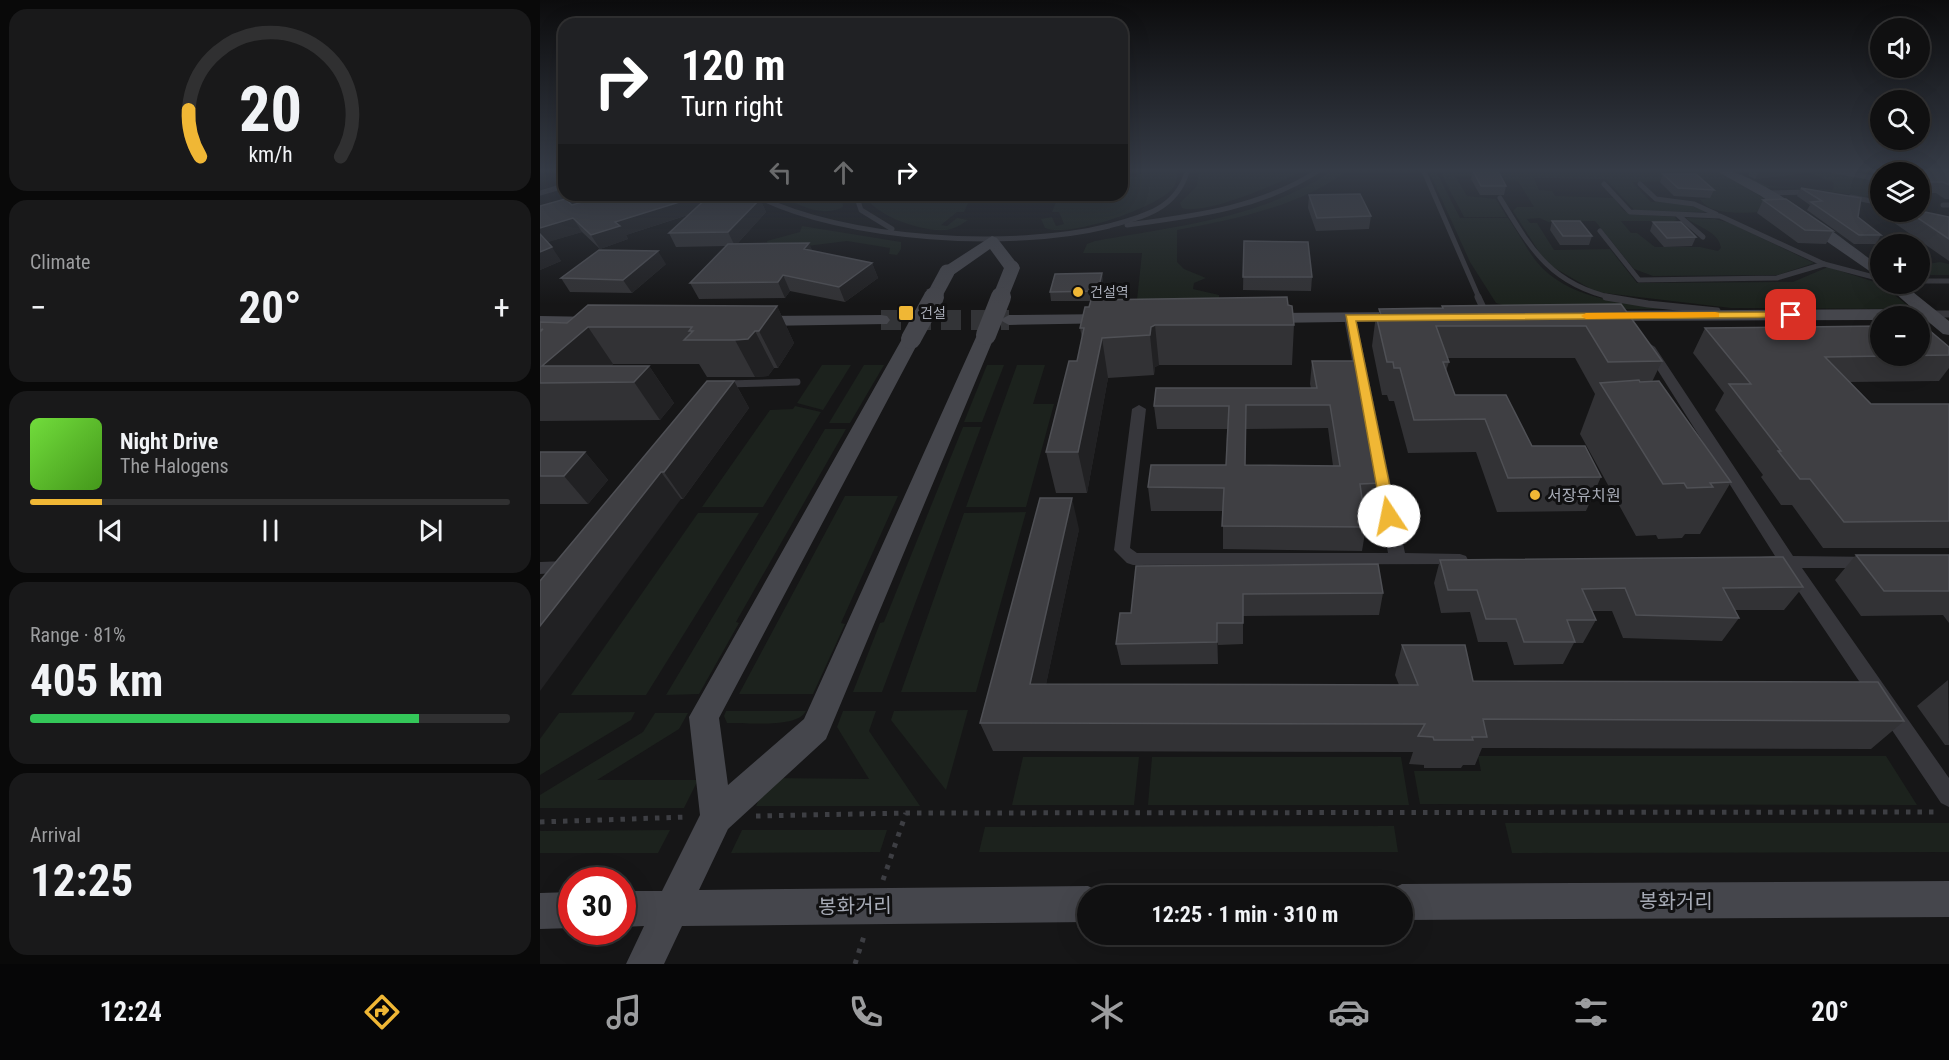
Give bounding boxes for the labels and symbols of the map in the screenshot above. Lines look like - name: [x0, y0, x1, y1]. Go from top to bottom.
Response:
- place label: 건설역: [1090, 284, 1129, 300]
- marker: 건설역: [1071, 285, 1085, 299]
- pin: [1765, 289, 1816, 340]
- marker: 건설: [897, 304, 915, 322]
- place label: 건설: [920, 305, 946, 321]
- position arrow: [1357, 484, 1421, 548]
- place label: 서장유치원: [1547, 486, 1621, 505]
- marker: 서장유치원: [1528, 488, 1542, 502]
- speed limit sign: 30: [558, 867, 636, 945]
- street label: 봉화거리: [1639, 889, 1713, 913]
- street label: 봉화거리: [818, 893, 892, 919]

